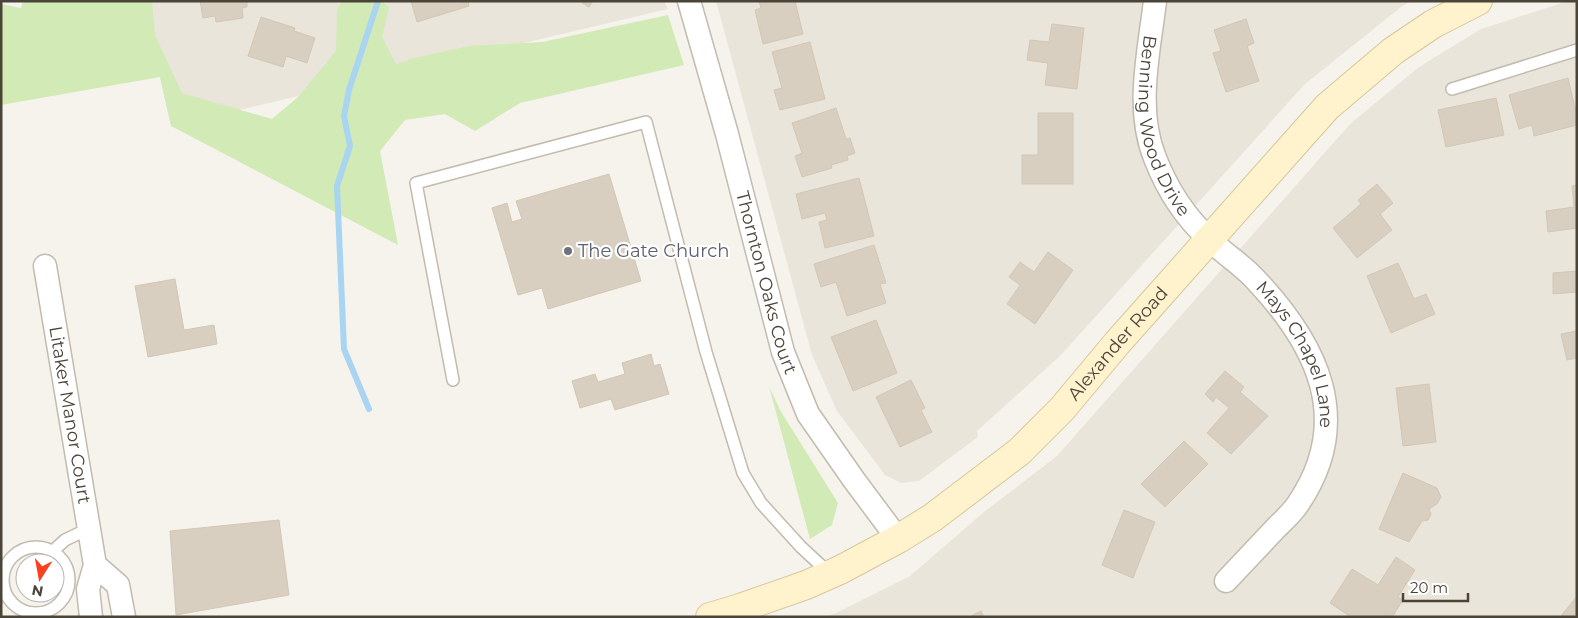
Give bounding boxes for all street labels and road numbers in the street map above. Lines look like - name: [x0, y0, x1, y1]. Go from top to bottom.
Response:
- street label: Benning Wood Drive: [1134, 34, 1195, 221]
- street label: Thornton Oaks Court: [731, 189, 802, 377]
- street label: Mays Chapel Lane: [1251, 276, 1337, 428]
- street label: Alexander Road: [1063, 282, 1173, 405]
- street label: Litaker Manor Court: [44, 324, 96, 505]

